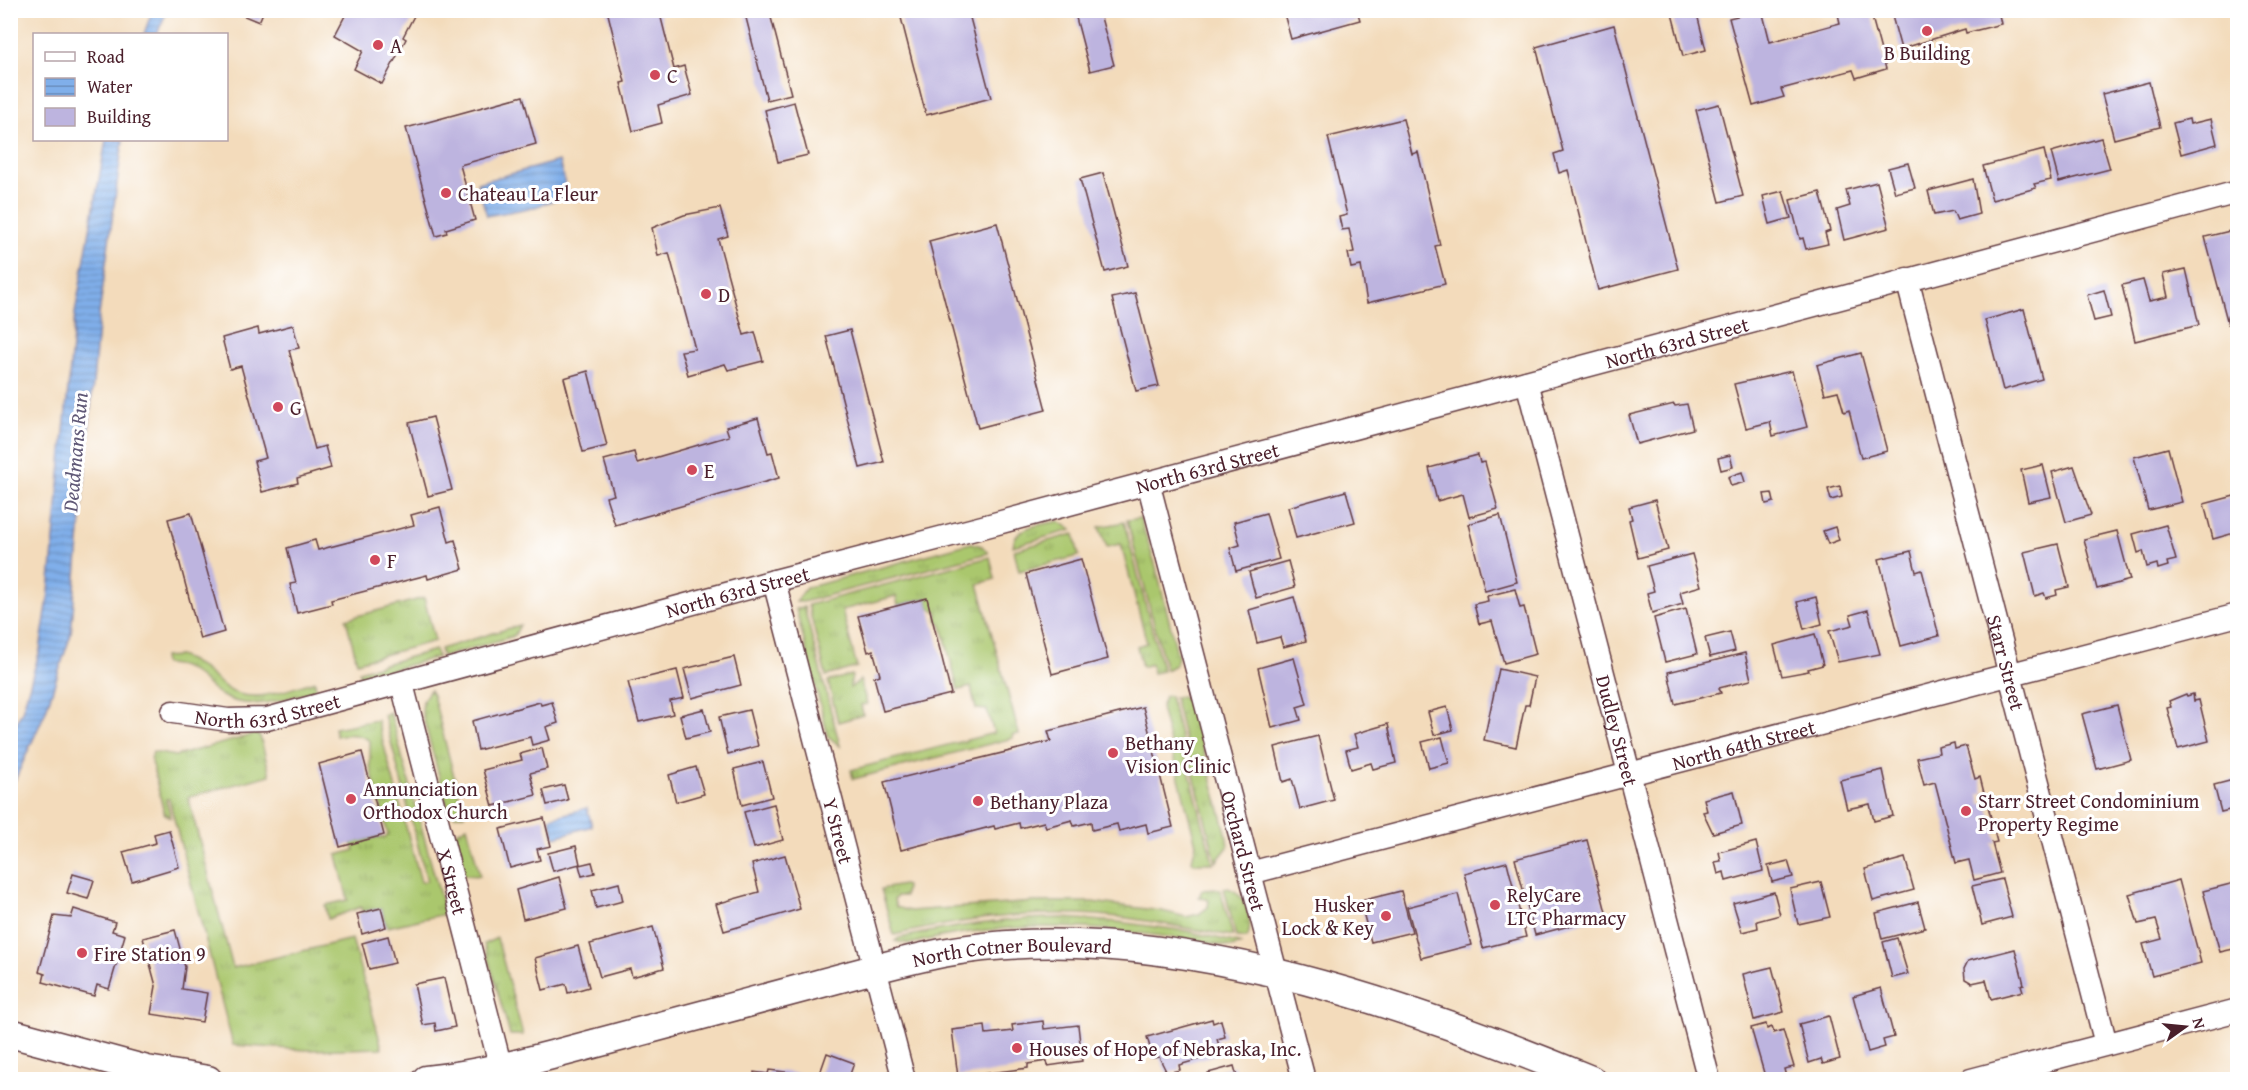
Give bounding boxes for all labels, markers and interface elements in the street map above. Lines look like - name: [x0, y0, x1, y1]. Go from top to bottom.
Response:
- marker: B Building: [1920, 24, 1934, 38]
- place label: A: [390, 31, 402, 60]
- legend: [33, 33, 228, 141]
- marker: A: [371, 38, 385, 52]
- place label: B Building: [1884, 38, 1970, 67]
- text: Road: [87, 43, 125, 70]
- place label: C: [667, 61, 678, 90]
- marker: C: [648, 68, 662, 82]
- text: Water: [87, 73, 133, 100]
- text: Building: [87, 103, 151, 130]
- place label: Chateau La Fleur: [458, 179, 598, 208]
- marker: Chateau La Fleur: [439, 186, 453, 200]
- place label: D: [718, 280, 730, 309]
- marker: D: [699, 287, 713, 301]
- street label: North 63rd Street: [1602, 309, 1752, 375]
- water label: Deadmans Run: [54, 390, 96, 514]
- place label: G: [290, 393, 302, 422]
- marker: G: [271, 400, 285, 414]
- street label: North 63rd Street: [1132, 434, 1282, 500]
- place label: E: [704, 456, 714, 485]
- marker: E: [685, 463, 699, 477]
- place label: F: [387, 546, 397, 575]
- marker: F: [368, 553, 382, 567]
- street label: North 63rd Street: [662, 558, 812, 624]
- street label: Starr Street: [1980, 611, 2033, 713]
- street label: Dudley Street: [1589, 672, 1646, 789]
- street label: North 63rd Street: [193, 685, 343, 735]
- street label: North 64th Street: [1669, 712, 1818, 777]
- place label: Bethany Vision Clinic: [1125, 728, 1231, 780]
- marker: Bethany Vision Clinic: [1106, 746, 1120, 760]
- place label: Annunciation Orthodox Church: [363, 774, 508, 826]
- place label: Starr Street Condominium Property Regime: [1978, 786, 2200, 838]
- place label: Bethany Plaza: [990, 787, 1109, 816]
- street label: Orchard Street: [1215, 787, 1274, 914]
- marker: Annunciation Orthodox Church: [344, 792, 358, 806]
- marker: Bethany Plaza: [971, 794, 985, 808]
- street label: Y Street: [817, 795, 862, 867]
- marker: Starr Street Condominium Property Regime: [1959, 804, 1973, 818]
- street label: X Street: [430, 845, 475, 918]
- place label: RelyCare LTC Pharmacy: [1507, 880, 1626, 932]
- place label: Husker Lock & Key: [1282, 890, 1374, 942]
- marker: RelyCare LTC Pharmacy: [1488, 898, 1502, 912]
- marker: Husker Lock & Key: [1379, 909, 1393, 923]
- street label: North Cotner Boulevard: [909, 929, 1113, 974]
- place label: Fire Station 9: [94, 939, 206, 968]
- marker: Fire Station 9: [75, 946, 89, 960]
- north arrow: [2155, 997, 2215, 1057]
- text: N: [2187, 1015, 2213, 1032]
- place label: Houses of Hope of Nebraska, Inc.: [1029, 1034, 1301, 1063]
- marker: Houses of Hope of Nebraska, Inc.: [1010, 1041, 1024, 1055]

